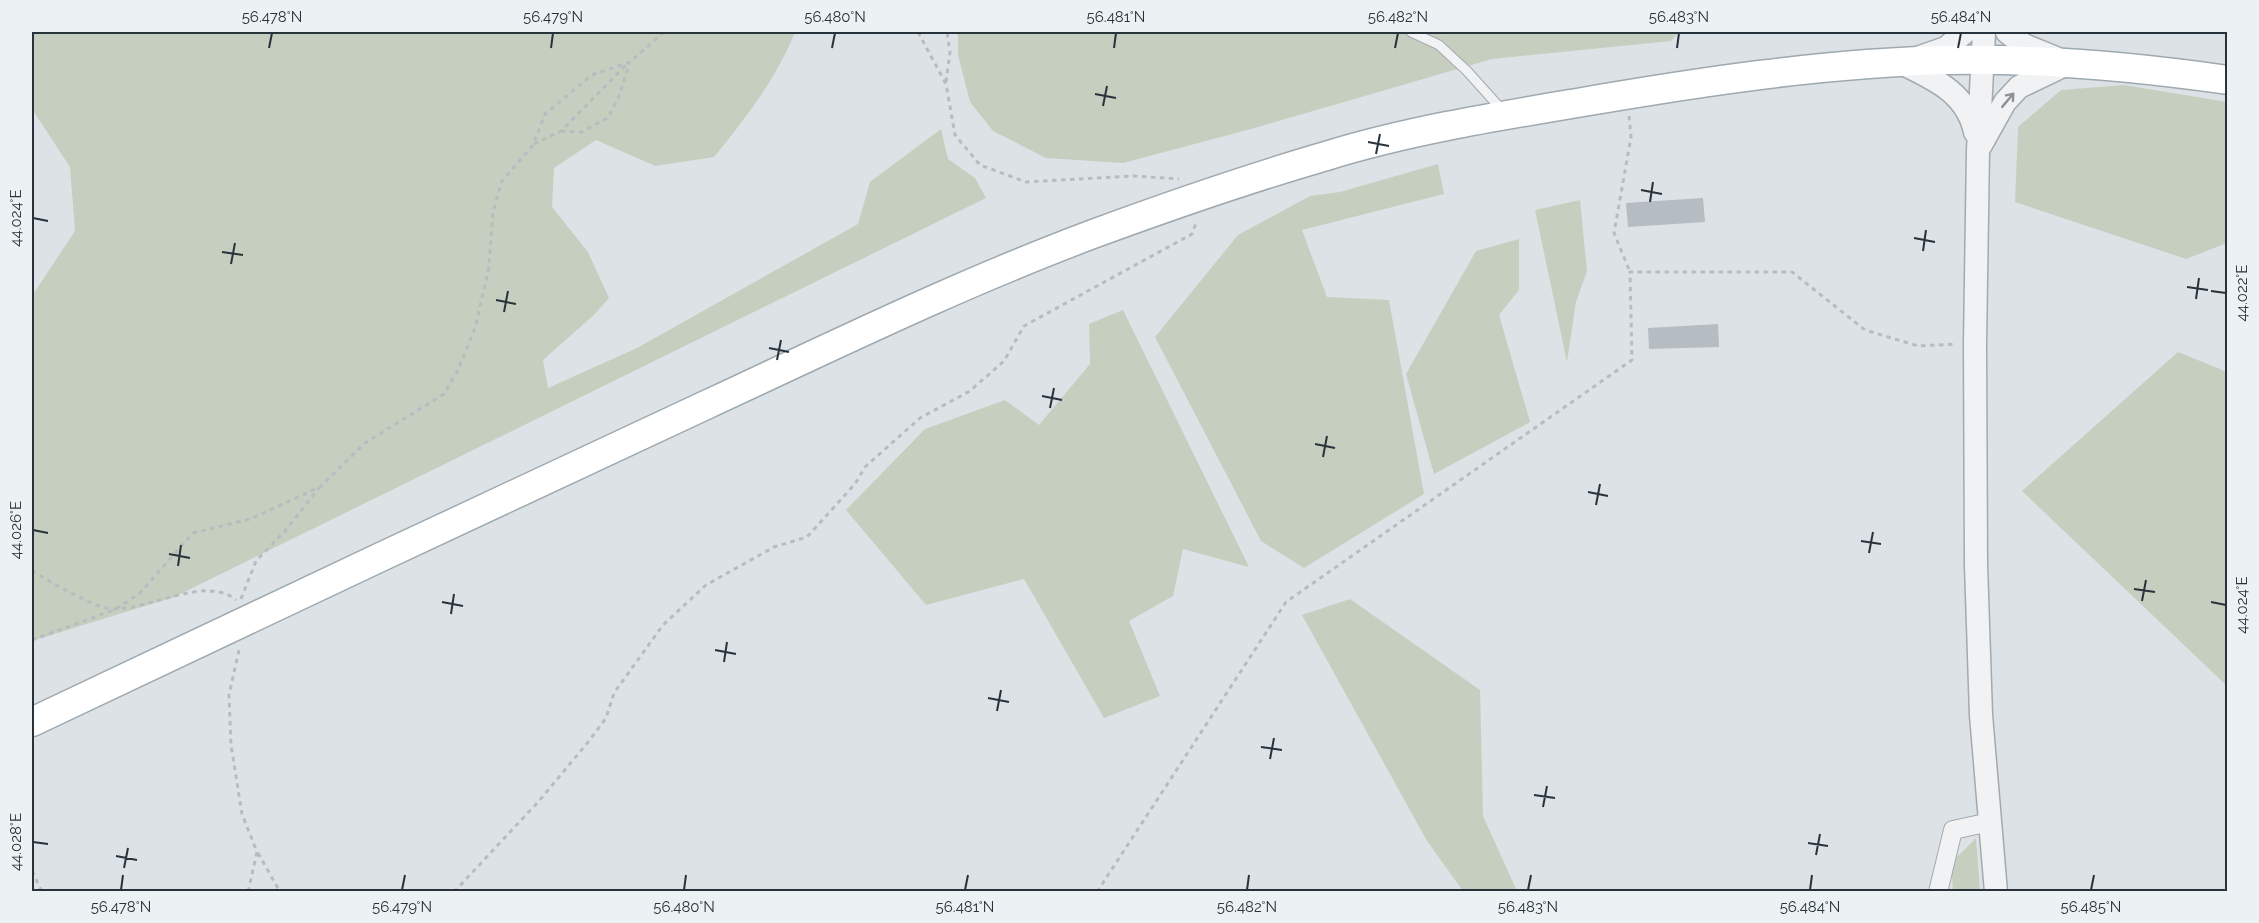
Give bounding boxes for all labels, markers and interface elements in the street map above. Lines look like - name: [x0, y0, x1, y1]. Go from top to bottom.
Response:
- text: 56.478°N: [242, 8, 302, 26]
- text: 56.479°N: [523, 8, 583, 26]
- text: 56.480°N: [804, 8, 866, 26]
- text: 56.481°N: [1087, 8, 1145, 26]
- text: 56.482°N: [1368, 8, 1428, 26]
- text: 56.483°N: [1649, 8, 1709, 26]
- text: 56.484°N: [1931, 8, 1991, 26]
- one-way arrow: [2001, 92, 2014, 108]
- text: 44.024°E: [7, 189, 25, 247]
- text: 44.022°E: [2233, 265, 2251, 321]
- text: 44.026°E: [7, 501, 25, 559]
- text: 44.024°E: [2233, 576, 2251, 634]
- text: 44.028°E: [7, 813, 25, 871]
- text: 56.478°N: [91, 898, 151, 916]
- text: 56.479°N: [372, 898, 432, 916]
- text: 56.480°N: [653, 898, 715, 916]
- text: 56.481°N: [936, 898, 994, 916]
- text: 56.482°N: [1217, 898, 1277, 916]
- text: 56.483°N: [1498, 898, 1558, 916]
- text: 56.484°N: [1780, 898, 1840, 916]
- text: 56.485°N: [2061, 898, 2121, 916]

